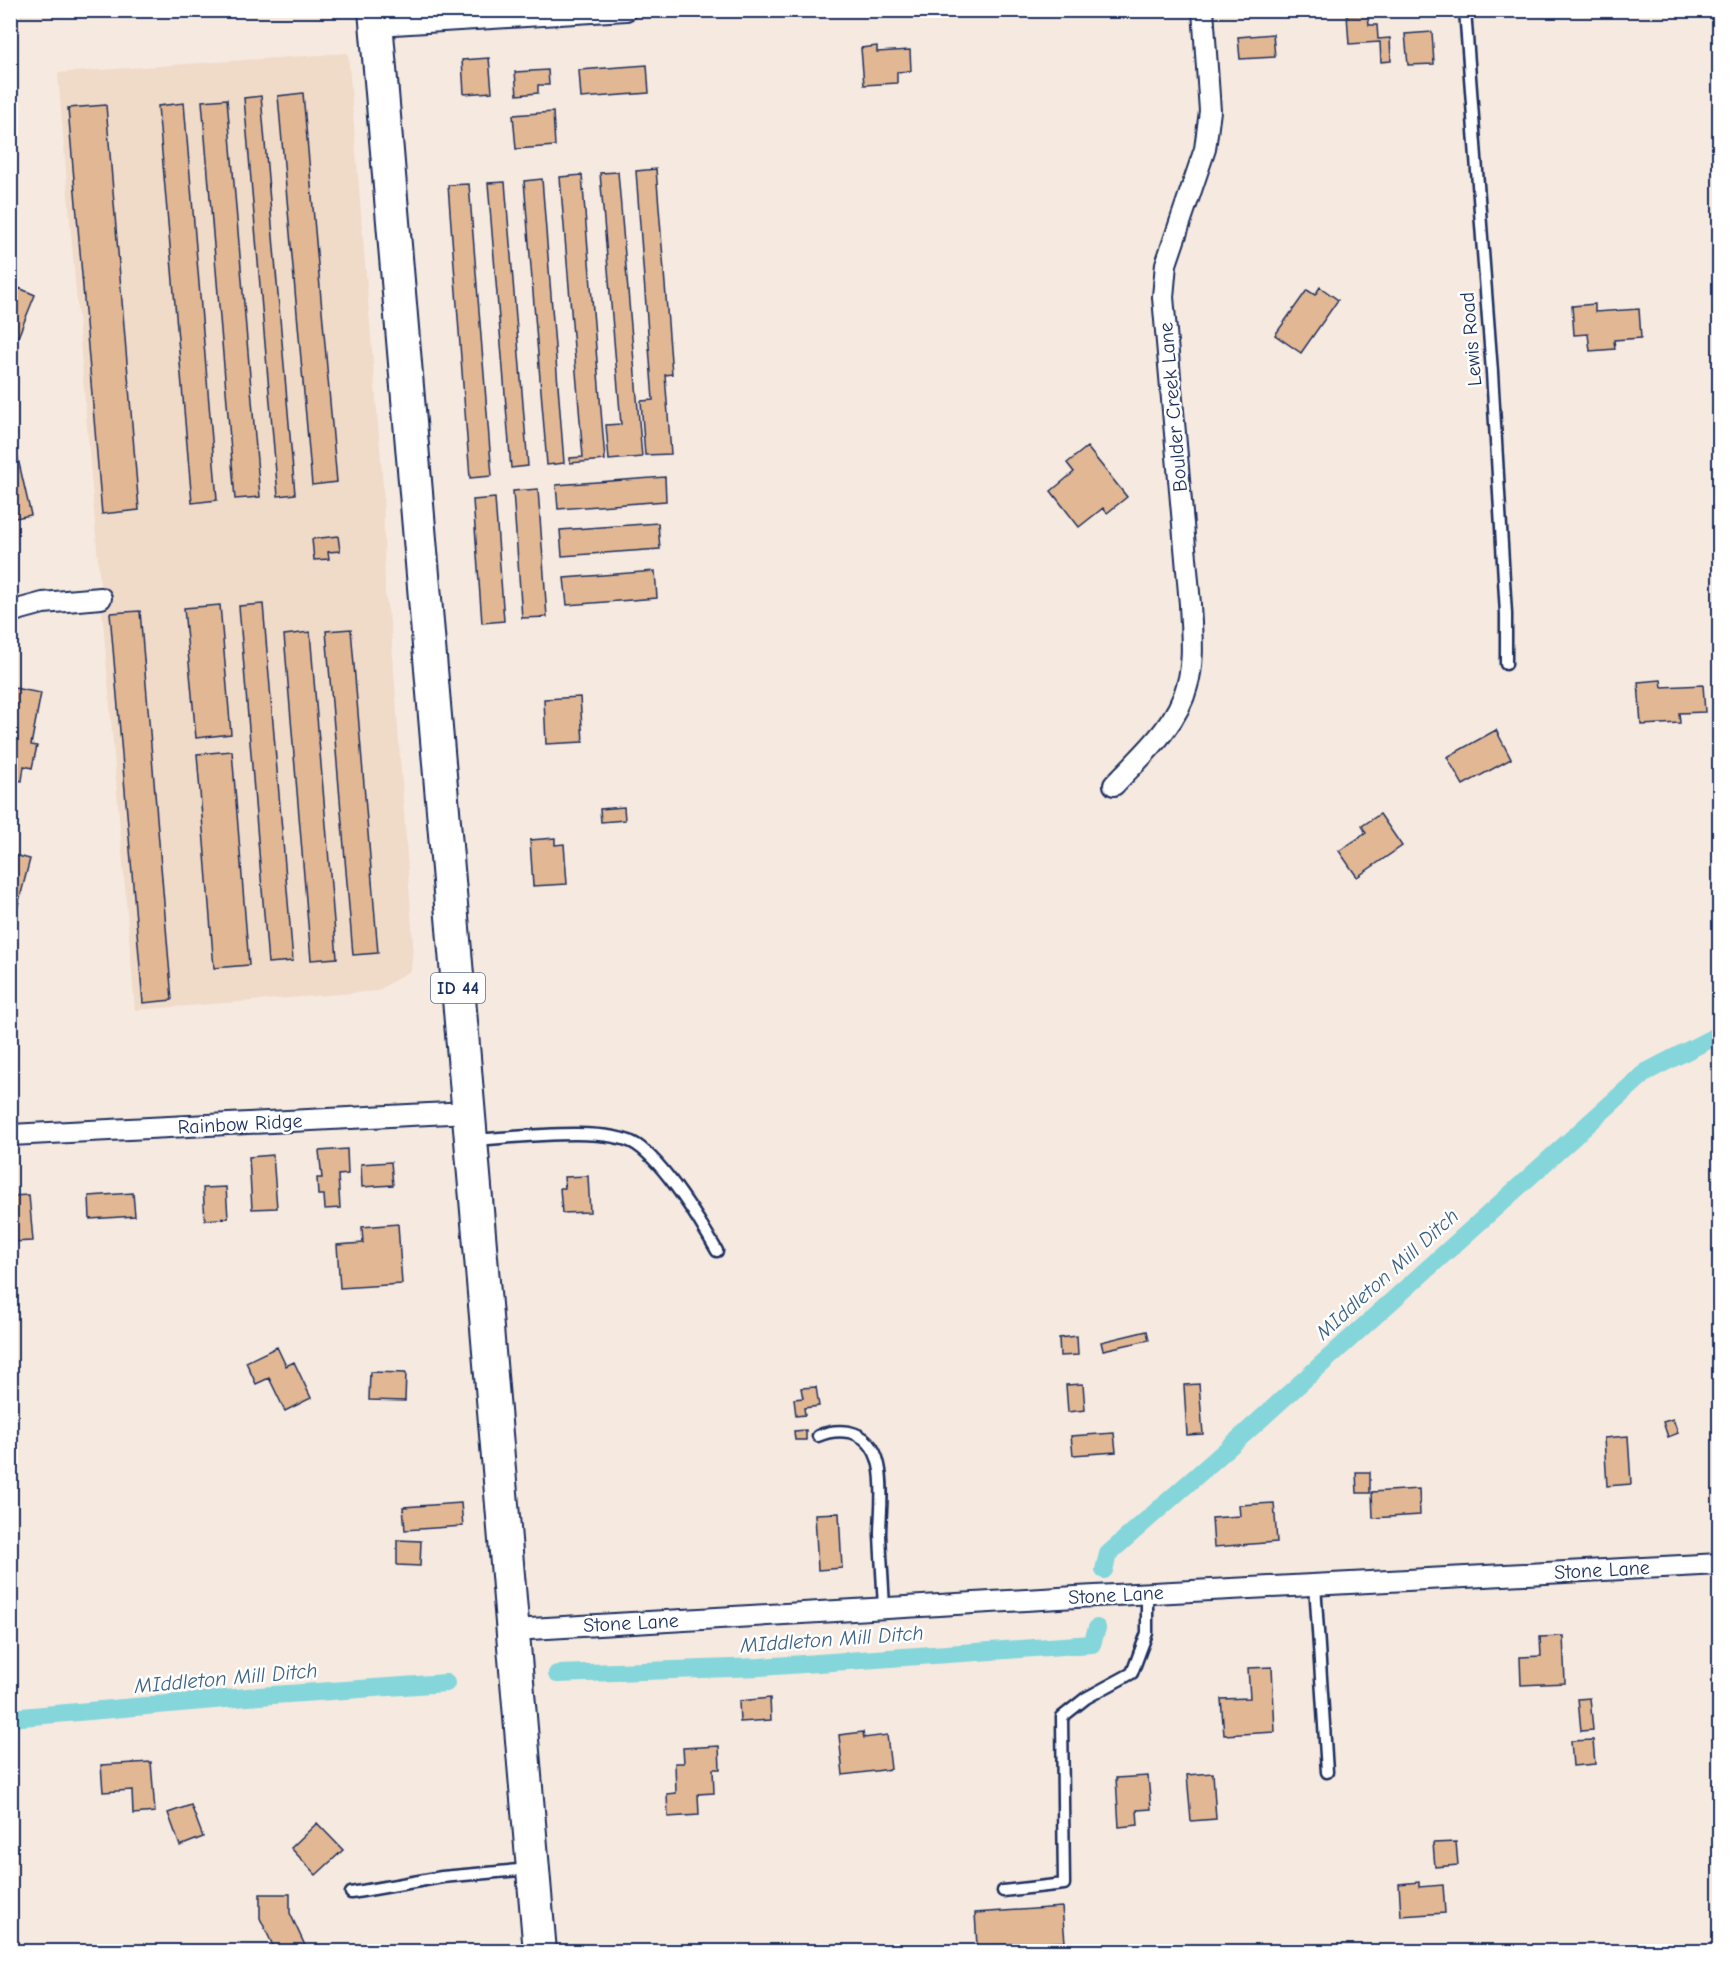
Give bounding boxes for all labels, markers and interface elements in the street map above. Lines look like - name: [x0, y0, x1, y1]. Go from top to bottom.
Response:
- street label: Lewis Road: [1455, 291, 1487, 387]
- street label: Boulder Creek Lane: [1154, 321, 1192, 493]
- road number: ID 44: [431, 973, 485, 1003]
- street label: Rainbow Ridge: [177, 1109, 303, 1139]
- water label: MIddleton Mill Ditch: [1310, 1204, 1463, 1345]
- street label: Stone Lane: [1554, 1556, 1650, 1584]
- street label: Stone Lane: [1068, 1581, 1164, 1609]
- street label: Stone Lane: [583, 1609, 679, 1637]
- water label: MIddleton Mill Ditch: [739, 1621, 924, 1657]
- water label: MIddleton Mill Ditch: [132, 1658, 319, 1698]

